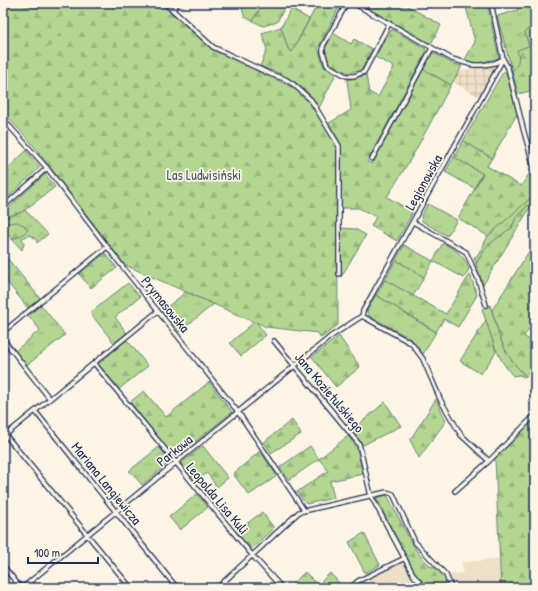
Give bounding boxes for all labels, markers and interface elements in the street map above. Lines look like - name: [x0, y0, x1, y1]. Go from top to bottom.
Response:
- street label: Legionowska: [400, 150, 447, 214]
- park label: Las Ludwisiński: [167, 165, 241, 184]
- street label: Prymasowska: [137, 272, 195, 337]
- street label: Jana Kozietulskiego: [290, 348, 369, 437]
- street label: Parkowa: [152, 429, 196, 470]
- street label: Mariana Langiewicza: [67, 438, 147, 529]
- street label: Leopolda Lisa Kuli: [182, 458, 254, 539]
- scale bar: [28, 539, 98, 565]
- text: 100 m: [34, 544, 60, 561]

